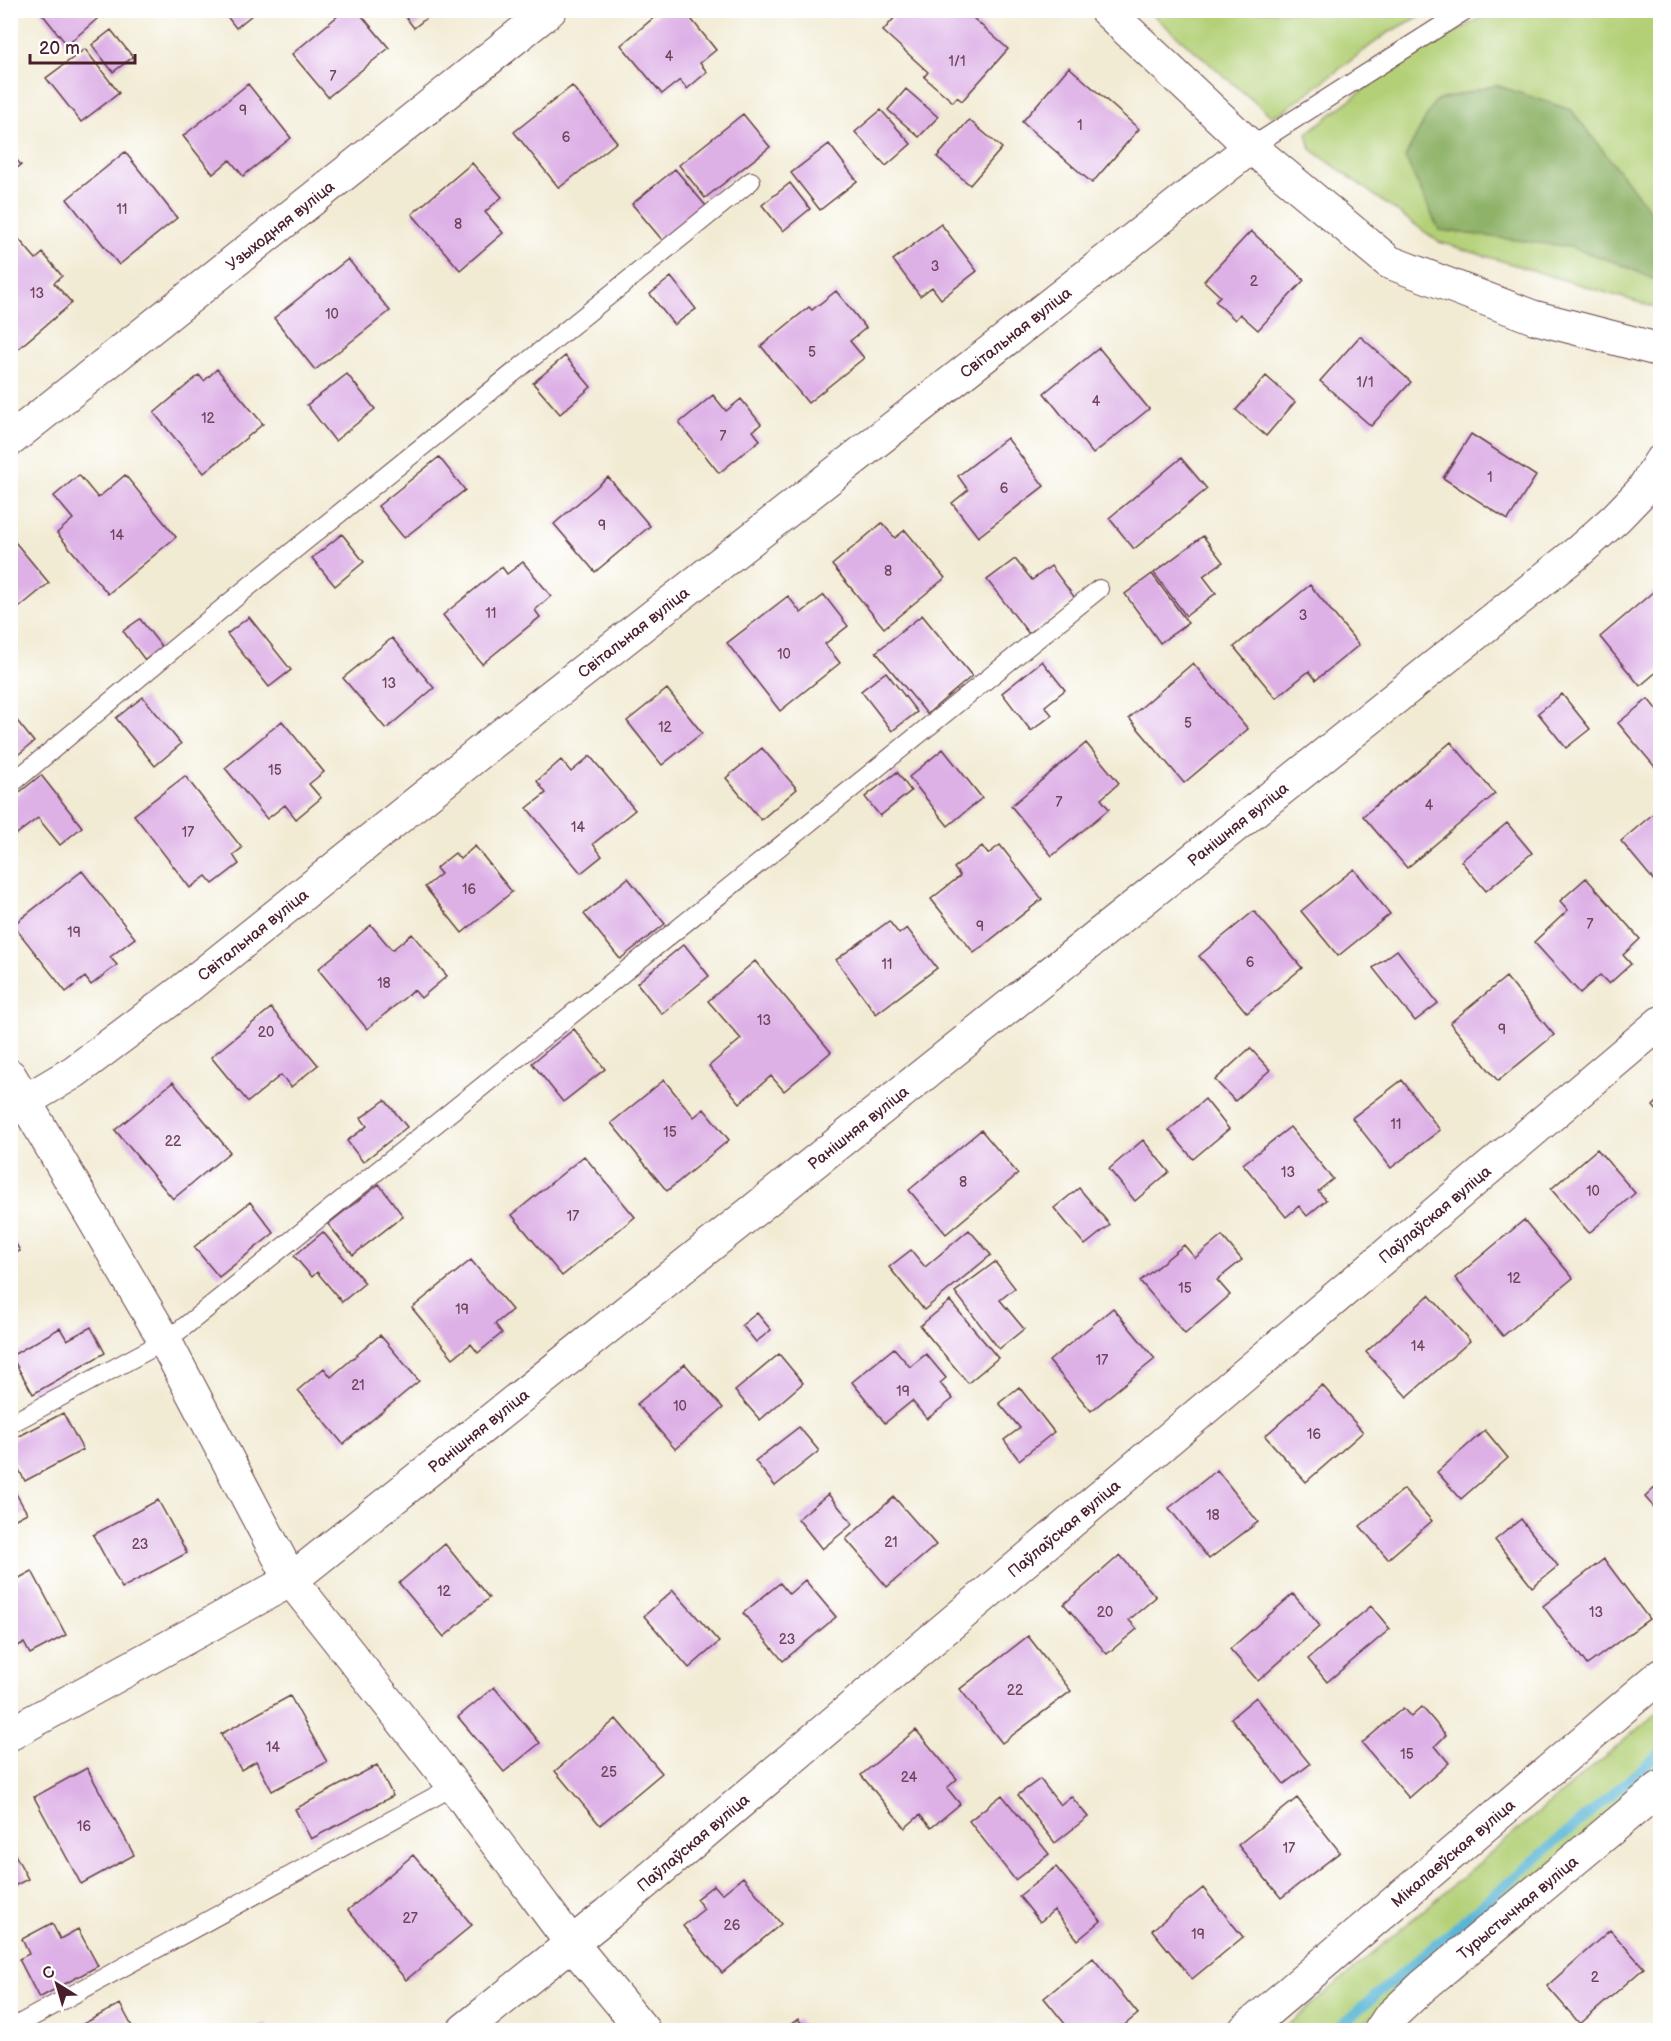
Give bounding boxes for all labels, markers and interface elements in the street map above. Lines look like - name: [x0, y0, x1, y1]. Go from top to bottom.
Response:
- scale bar: [30, 27, 135, 65]
- text: 20 m: [39, 38, 80, 59]
- house number: 4: [665, 48, 674, 65]
- house number: 1/1: [948, 53, 966, 70]
- house number: 7: [330, 68, 337, 85]
- house number: 9: [239, 102, 247, 119]
- house number: 1: [1077, 117, 1083, 134]
- house number: 6: [562, 129, 571, 146]
- street label: Узыходняя вуліца: [223, 177, 339, 275]
- house number: 11: [117, 201, 127, 218]
- house number: 8: [454, 216, 462, 233]
- house number: 3: [931, 258, 939, 275]
- house number: 2: [1250, 273, 1259, 290]
- street label: Світальная вуліца: [957, 283, 1076, 383]
- house number: 13: [30, 285, 44, 302]
- house number: 10: [325, 306, 339, 323]
- house number: 5: [808, 344, 816, 361]
- house number: 1/1: [1356, 374, 1374, 391]
- house number: 4: [1092, 393, 1101, 410]
- house number: 12: [201, 410, 216, 427]
- house number: 7: [720, 428, 727, 445]
- house number: 1: [1487, 469, 1493, 486]
- house number: 6: [1000, 480, 1009, 497]
- house number: 9: [598, 517, 606, 534]
- house number: 14: [110, 527, 124, 544]
- house number: 8: [884, 563, 892, 580]
- street label: Світальная вуліца: [575, 583, 694, 683]
- house number: 11: [486, 605, 496, 622]
- house number: 3: [1299, 607, 1307, 624]
- house number: 10: [777, 646, 791, 663]
- house number: 13: [382, 675, 396, 692]
- house number: 5: [1184, 715, 1192, 732]
- house number: 12: [658, 719, 673, 736]
- house number: 15: [268, 762, 282, 779]
- street label: Ранішняя вуліца: [1184, 779, 1293, 871]
- house number: 7: [1056, 794, 1063, 811]
- house number: 4: [1425, 797, 1434, 814]
- house number: 14: [571, 819, 585, 836]
- house number: 17: [182, 824, 194, 841]
- house number: 16: [462, 881, 476, 898]
- street label: Світальная вуліца: [195, 885, 313, 986]
- house number: 7: [1587, 916, 1594, 933]
- house number: 9: [976, 918, 984, 935]
- house number: 19: [67, 924, 81, 941]
- house number: 6: [1246, 954, 1255, 971]
- house number: 11: [882, 956, 892, 973]
- house number: 18: [377, 975, 391, 992]
- house number: 13: [757, 1012, 771, 1029]
- house number: 9: [1498, 1021, 1506, 1038]
- house number: 20: [258, 1024, 274, 1041]
- street label: Ранішняя вуліца: [805, 1082, 914, 1174]
- house number: 11: [1391, 1116, 1401, 1133]
- house number: 15: [663, 1124, 677, 1141]
- house number: 22: [165, 1133, 182, 1150]
- street label: Паўлаўская вуліца: [1375, 1162, 1496, 1268]
- house number: 13: [1281, 1164, 1295, 1181]
- house number: 8: [959, 1174, 967, 1191]
- house number: 10: [1586, 1183, 1600, 1200]
- house number: 17: [567, 1208, 579, 1225]
- house number: 12: [1507, 1270, 1522, 1287]
- house number: 15: [1178, 1280, 1192, 1297]
- house number: 19: [455, 1301, 469, 1318]
- house number: 14: [1411, 1338, 1425, 1355]
- house number: 17: [1096, 1352, 1108, 1369]
- house number: 21: [351, 1377, 365, 1394]
- house number: 19: [896, 1383, 910, 1400]
- street label: Ранішняя вуліца: [425, 1385, 534, 1478]
- house number: 10: [673, 1398, 687, 1415]
- house number: 16: [1307, 1426, 1321, 1443]
- street label: Паўлаўская вуліца: [1005, 1476, 1125, 1582]
- house number: 18: [1206, 1507, 1220, 1524]
- house number: 21: [884, 1534, 898, 1551]
- house number: 23: [132, 1536, 148, 1553]
- house number: 12: [437, 1583, 452, 1600]
- house number: 20: [1097, 1604, 1113, 1621]
- house number: 13: [1589, 1604, 1603, 1621]
- house number: 23: [779, 1631, 795, 1648]
- house number: 22: [1007, 1682, 1024, 1699]
- house number: 14: [266, 1739, 280, 1756]
- house number: 15: [1400, 1746, 1414, 1763]
- house number: 25: [601, 1764, 617, 1781]
- house number: 24: [901, 1769, 918, 1786]
- street label: Паўлаўская вуліца: [634, 1790, 754, 1896]
- street label: Мікалаеўская вуліца: [1388, 1796, 1520, 1912]
- house number: 16: [77, 1818, 91, 1835]
- house number: 17: [1283, 1840, 1295, 1857]
- street label: Турыстычная вуліца: [1454, 1852, 1583, 1964]
- house number: 27: [402, 1910, 418, 1927]
- house number: 26: [724, 1917, 741, 1934]
- house number: 19: [1191, 1926, 1205, 1943]
- north arrow: [27, 1954, 87, 2014]
- text: С: [39, 1962, 59, 1984]
- house number: 2: [1591, 1969, 1600, 1986]

